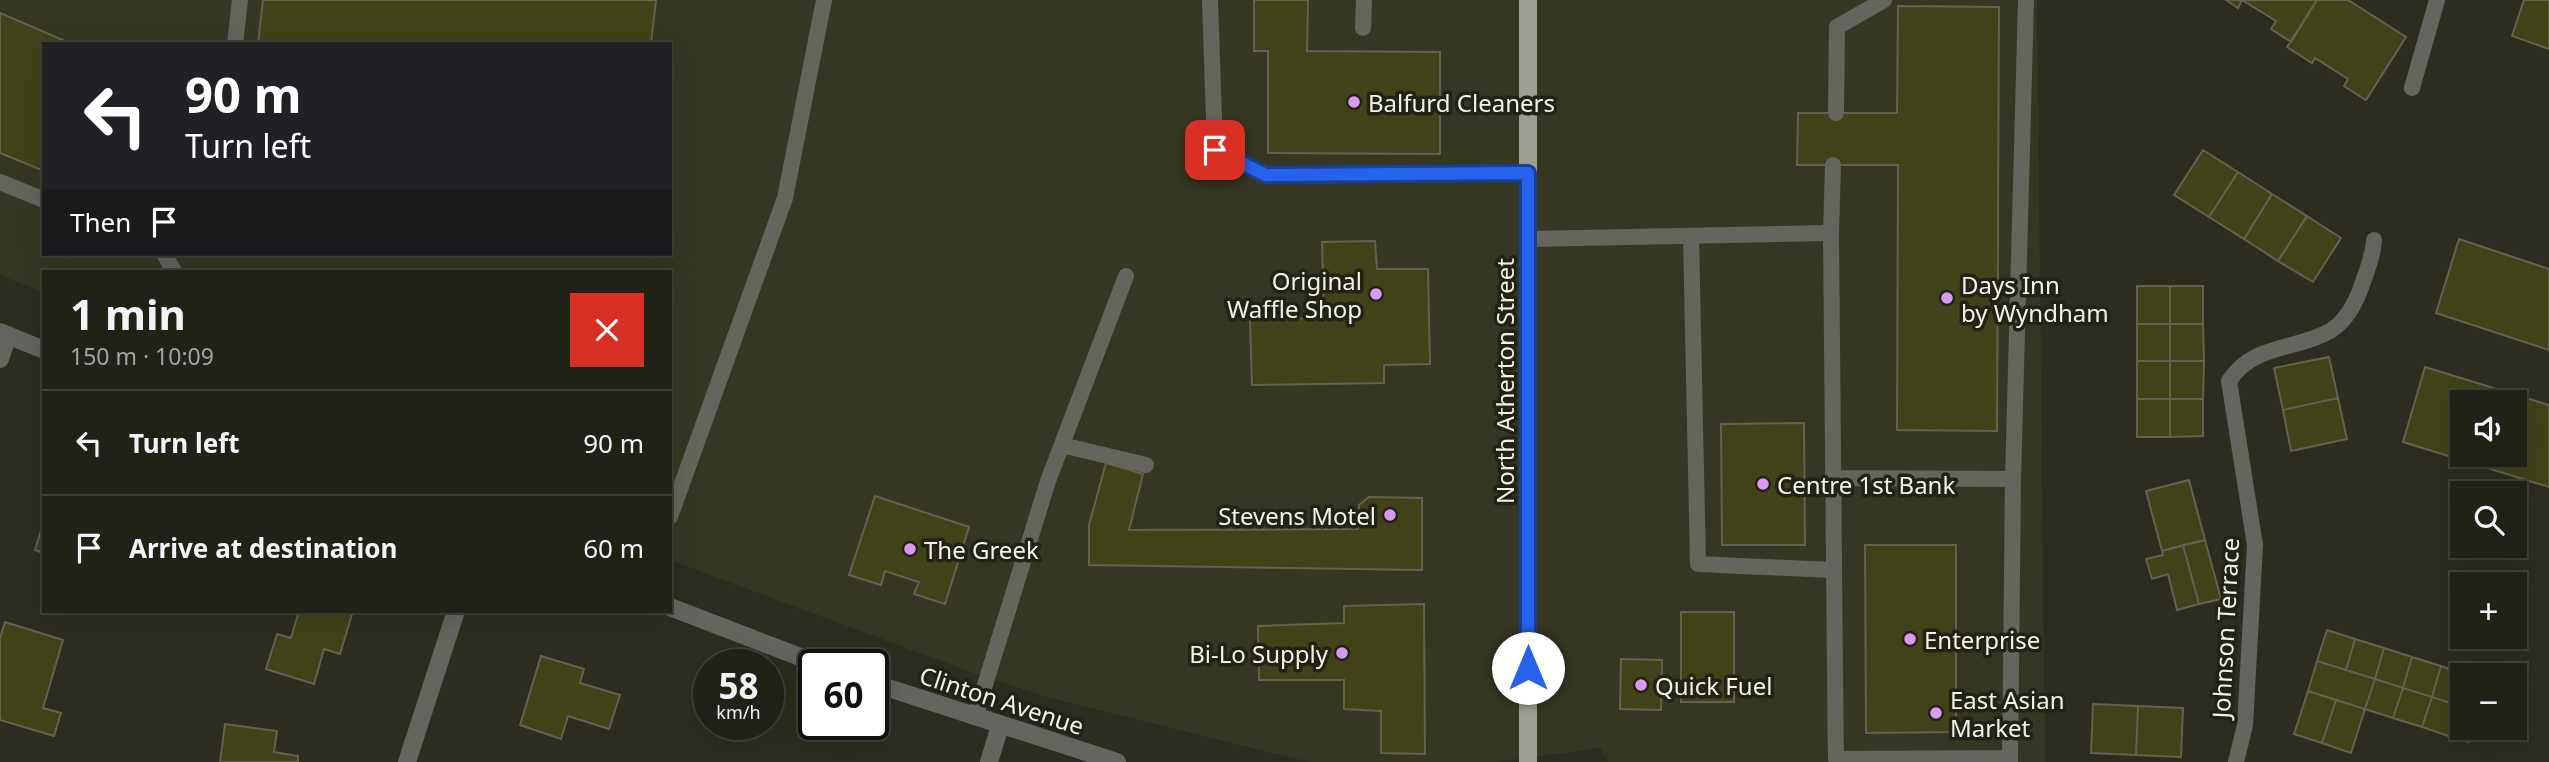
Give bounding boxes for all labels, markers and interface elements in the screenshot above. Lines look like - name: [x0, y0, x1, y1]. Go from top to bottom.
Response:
- text: 90 m: [185, 61, 302, 127]
- icon: left: [70, 70, 161, 161]
- place label: Balfurd Cleaners: [1368, 86, 1555, 119]
- marker: Balfurd Cleaners: [1346, 94, 1362, 110]
- pin: [1185, 120, 1245, 180]
- text: Turn left: [185, 124, 311, 167]
- icon: arrive: [1196, 131, 1234, 169]
- icon: arrive: [145, 203, 183, 241]
- text: Then: [70, 204, 131, 240]
- street label: North Atherton Street: [1488, 258, 1521, 504]
- place label: Original Waffle Shop: [1227, 264, 1362, 325]
- place label: Days Inn by Wyndham: [1961, 268, 2109, 329]
- text: 1 min: [70, 285, 186, 342]
- marker: Original Waffle Shop: [1368, 286, 1384, 302]
- marker: Days Inn by Wyndham: [1939, 290, 1955, 306]
- button: close: [570, 293, 644, 367]
- text: 150 m · 10:09: [70, 340, 214, 372]
- map controls: [2450, 390, 2527, 740]
- button: sound: [2450, 390, 2527, 467]
- icon: left: [70, 424, 108, 462]
- text: Turn left: [129, 425, 240, 461]
- text: 90 m: [583, 425, 644, 461]
- place label: Centre 1st Bank: [1777, 468, 1955, 501]
- marker: Centre 1st Bank: [1755, 476, 1771, 492]
- button: search: [2450, 481, 2527, 558]
- place label: Stevens Motel: [1218, 499, 1376, 532]
- marker: Stevens Motel: [1382, 507, 1398, 523]
- icon: arrive: [70, 529, 108, 567]
- text: Arrive at destination: [129, 530, 398, 566]
- text: 60 m: [583, 530, 644, 566]
- place label: The Greek: [924, 533, 1039, 566]
- street label: Johnson Terrace: [2204, 537, 2246, 721]
- marker: The Greek: [902, 541, 918, 557]
- button: +: [2450, 572, 2527, 649]
- place label: Enterprise: [1924, 623, 2040, 656]
- position arrow: [1491, 631, 1565, 705]
- marker: Enterprise: [1902, 631, 1918, 647]
- place label: Bi-Lo Supply: [1189, 637, 1329, 670]
- marker: Bi-Lo Supply: [1334, 645, 1350, 661]
- speed limit sign: 60: [798, 649, 889, 740]
- street label: Clinton Avenue: [916, 658, 1088, 742]
- text: 58: [718, 662, 759, 709]
- button: −: [2450, 663, 2527, 740]
- place label: Quick Fuel: [1655, 669, 1772, 702]
- marker: Quick Fuel: [1633, 677, 1649, 693]
- place label: East Asian Market: [1950, 683, 2065, 744]
- text: km/h: [716, 700, 761, 724]
- marker: East Asian Market: [1928, 705, 1944, 721]

